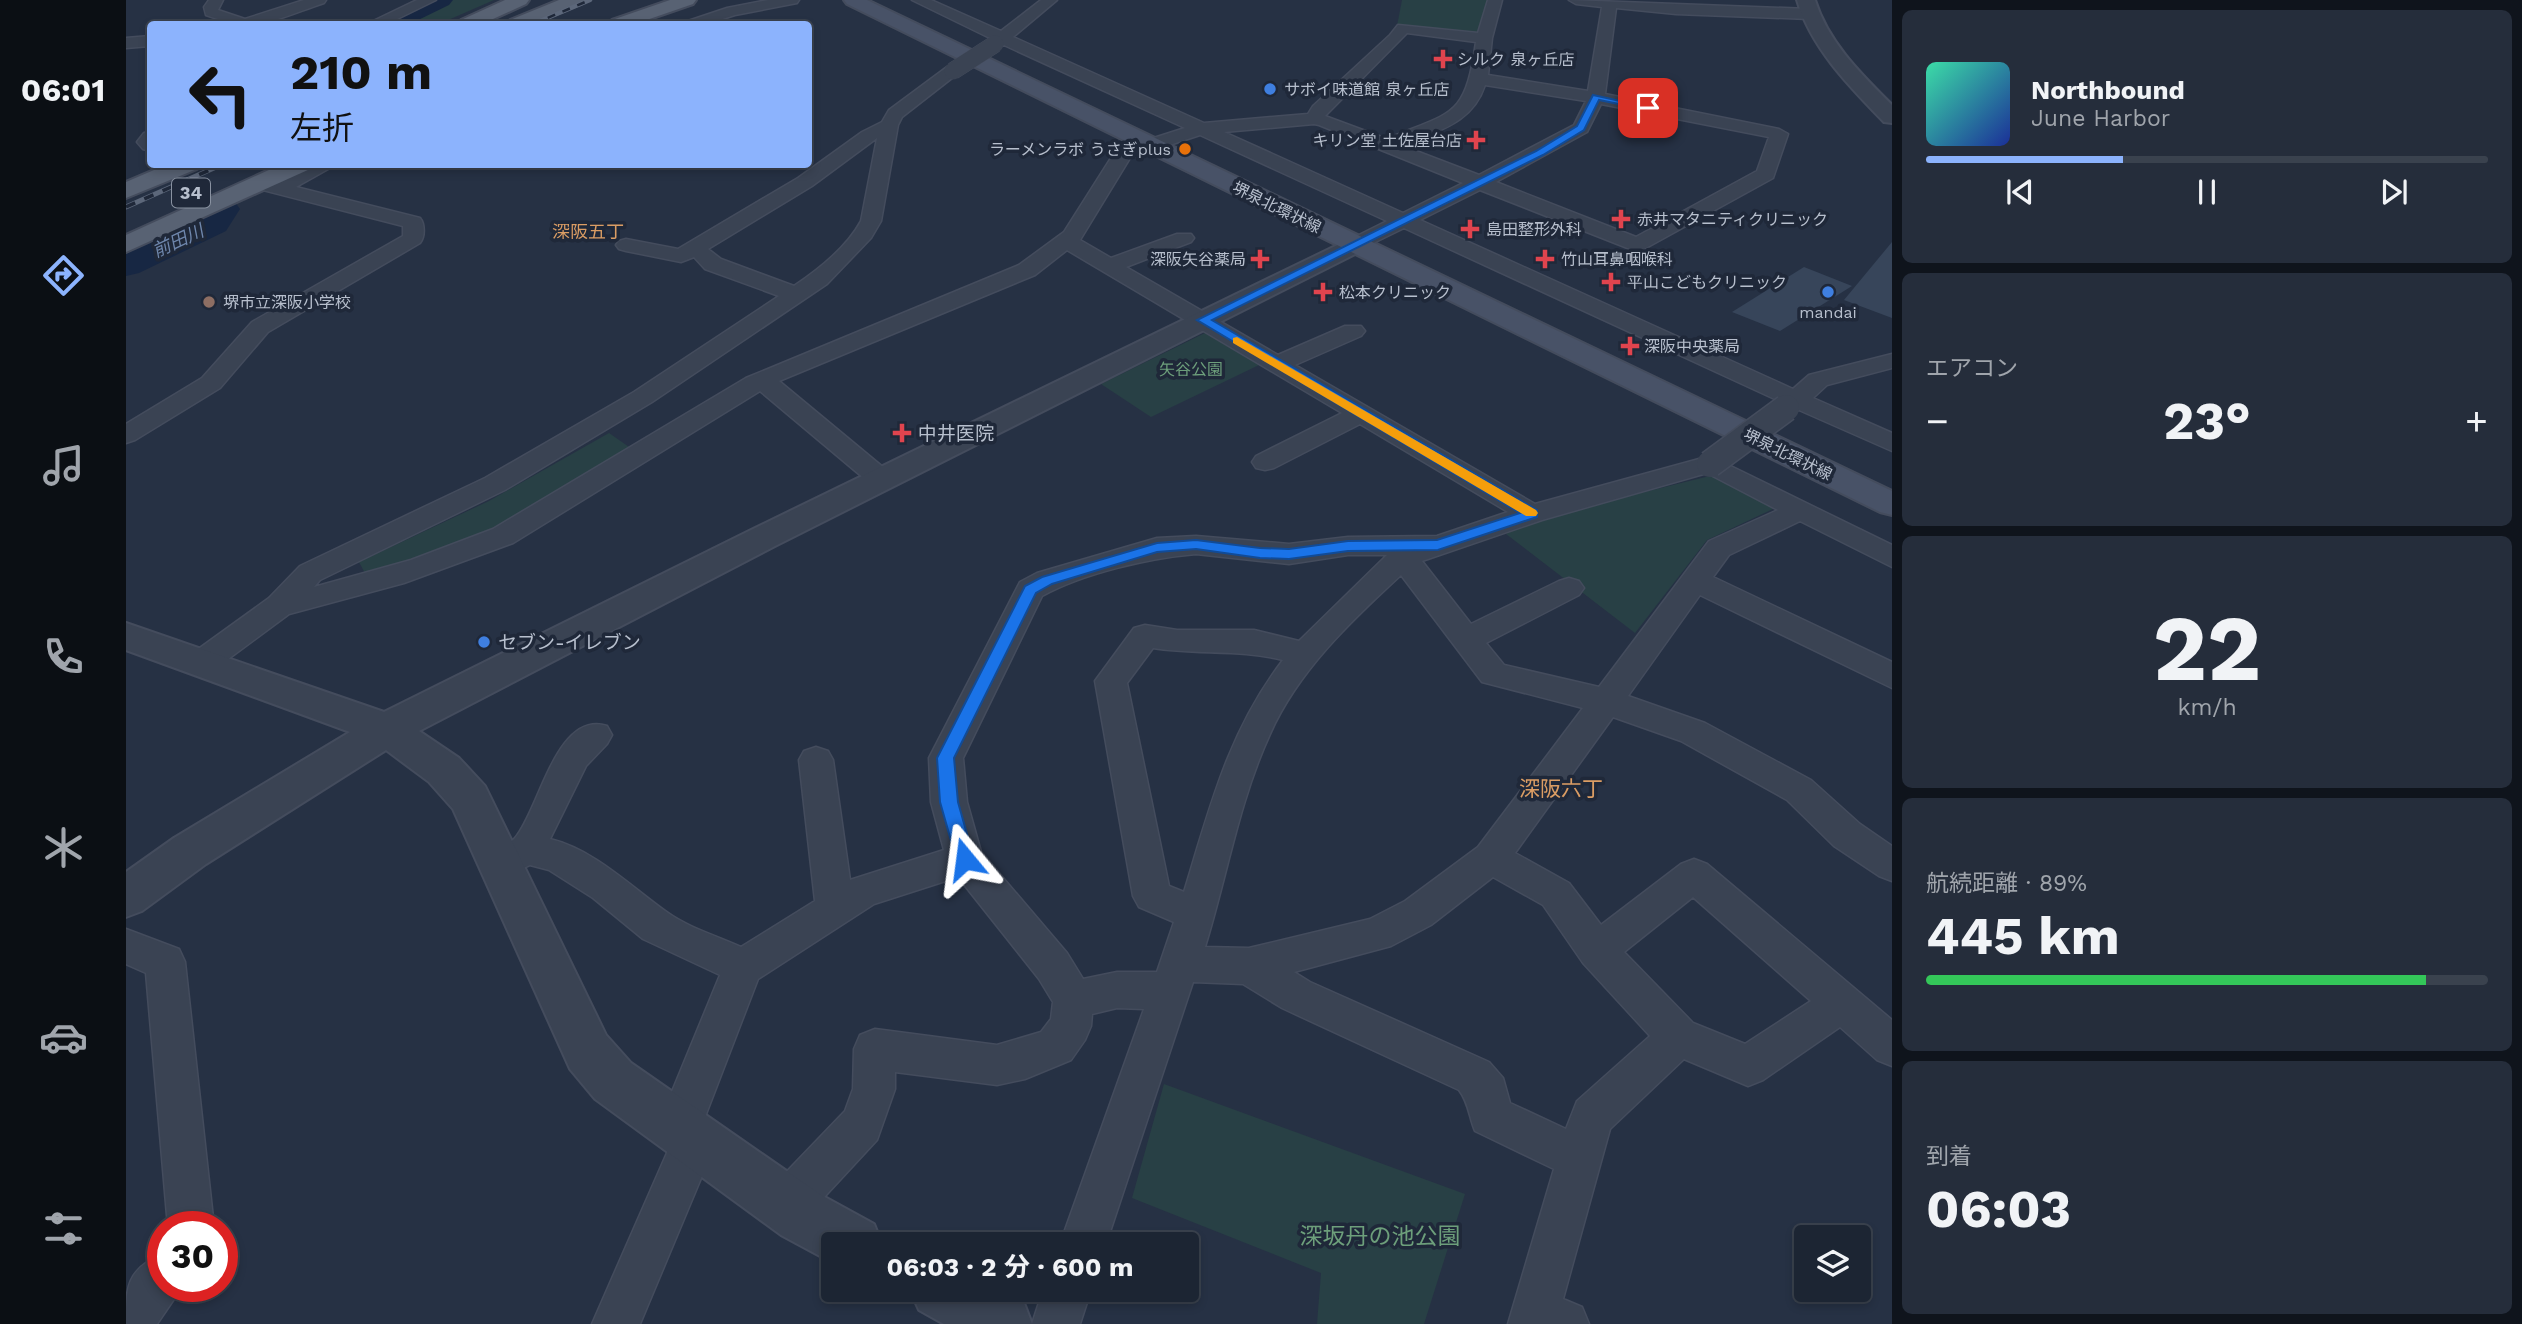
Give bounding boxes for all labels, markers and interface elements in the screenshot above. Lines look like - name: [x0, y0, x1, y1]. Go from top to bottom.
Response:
- text: 210 m: [290, 43, 432, 101]
- icon: left: [175, 49, 266, 140]
- place label: シルク 泉ヶ丘店: [1457, 50, 1574, 69]
- marker: シルク 泉ヶ丘店: [1435, 51, 1451, 67]
- text: 06:01: [21, 71, 105, 109]
- text: Northbound: [2031, 75, 2185, 105]
- pin: [1618, 78, 1678, 138]
- place label: サボイ味道館 泉ヶ丘店: [1284, 80, 1449, 99]
- marker: サボイ味道館 泉ヶ丘店: [1262, 81, 1278, 97]
- icon: arrive: [1629, 89, 1667, 127]
- text: June Harbor: [2031, 105, 2170, 132]
- text: 左折: [290, 109, 354, 147]
- place label: キリン堂 土佐屋台店: [1313, 131, 1462, 150]
- marker: キリン堂 土佐屋台店: [1468, 132, 1484, 148]
- place label: ラーメンラボ うさぎplus: [989, 140, 1171, 159]
- marker: ラーメンラボ うさぎplus: [1177, 141, 1193, 157]
- icon: previous: [2001, 173, 2039, 211]
- icon: pause: [2188, 173, 2226, 211]
- icon: next: [2375, 173, 2413, 211]
- road number: 34: [172, 178, 210, 208]
- street label: 堺泉北環状線: [1229, 178, 1324, 237]
- marker: 赤井マタニティクリニック: [1611, 209, 1631, 229]
- place label: 赤井マタニティクリニック: [1637, 210, 1828, 229]
- water label: 前田川: [149, 219, 209, 261]
- marker: 島田整形外科: [1460, 219, 1480, 239]
- place label: 島田整形外科: [1486, 220, 1582, 239]
- district label: 深阪五丁: [552, 221, 624, 242]
- marker: 竹山耳鼻咽喉科: [1535, 249, 1555, 269]
- place label: 深阪矢谷薬局: [1150, 250, 1246, 269]
- place label: 竹山耳鼻咽喉科: [1561, 250, 1673, 269]
- icon: directions: [39, 251, 88, 300]
- marker: 深阪矢谷薬局: [1252, 251, 1268, 267]
- marker: 平山こどもクリニック: [1601, 272, 1621, 292]
- place label: 平山こどもクリニック: [1627, 273, 1787, 292]
- marker: 松本クリニック: [1313, 282, 1333, 302]
- place label: 松本クリニック: [1339, 283, 1451, 302]
- marker: mandai: [1820, 284, 1836, 300]
- place label: 堺市立深阪小学校: [223, 293, 351, 312]
- marker: 堺市立深阪小学校: [201, 294, 217, 310]
- place label: mandai: [1799, 303, 1857, 322]
- place label: 深阪中央薬局: [1644, 337, 1740, 356]
- marker: 深阪中央薬局: [1622, 338, 1638, 354]
- text: エアコン: [1926, 355, 2018, 382]
- park label: 矢谷公園: [1159, 360, 1223, 379]
- text: 23°: [2163, 391, 2251, 452]
- text: −: [1926, 399, 1949, 443]
- text: +: [2465, 399, 2488, 443]
- place label: 中井医院: [918, 422, 994, 445]
- marker: 中井医院: [892, 423, 912, 443]
- street label: 堺泉北環状線: [1740, 425, 1835, 484]
- icon: music: [39, 441, 88, 490]
- text: 22: [2153, 595, 2261, 702]
- place label: セブン-イレブン: [498, 631, 641, 654]
- icon: phone: [39, 632, 88, 681]
- marker: セブン-イレブン: [476, 634, 492, 650]
- text: km/h: [2177, 694, 2237, 721]
- district label: 深阪六丁: [1519, 776, 1603, 801]
- position arrow: [928, 822, 1002, 896]
- icon: climate: [39, 823, 88, 872]
- text: 航続距離 · 89%: [1926, 870, 2087, 897]
- text: 445 km: [1926, 906, 2120, 967]
- icon: car: [39, 1013, 88, 1062]
- text: 到着: [1926, 1143, 1972, 1170]
- text: 06:03: [1926, 1179, 2071, 1240]
- icon: filters: [39, 1204, 88, 1253]
- speed limit sign: 30: [147, 1211, 238, 1302]
- park label: 深坂丹の池公園: [1300, 1223, 1461, 1250]
- map controls: [1794, 1225, 1871, 1302]
- button: layers: [1794, 1225, 1871, 1302]
- text: 06:03 · 2 分 · 600 m: [887, 1252, 1133, 1282]

